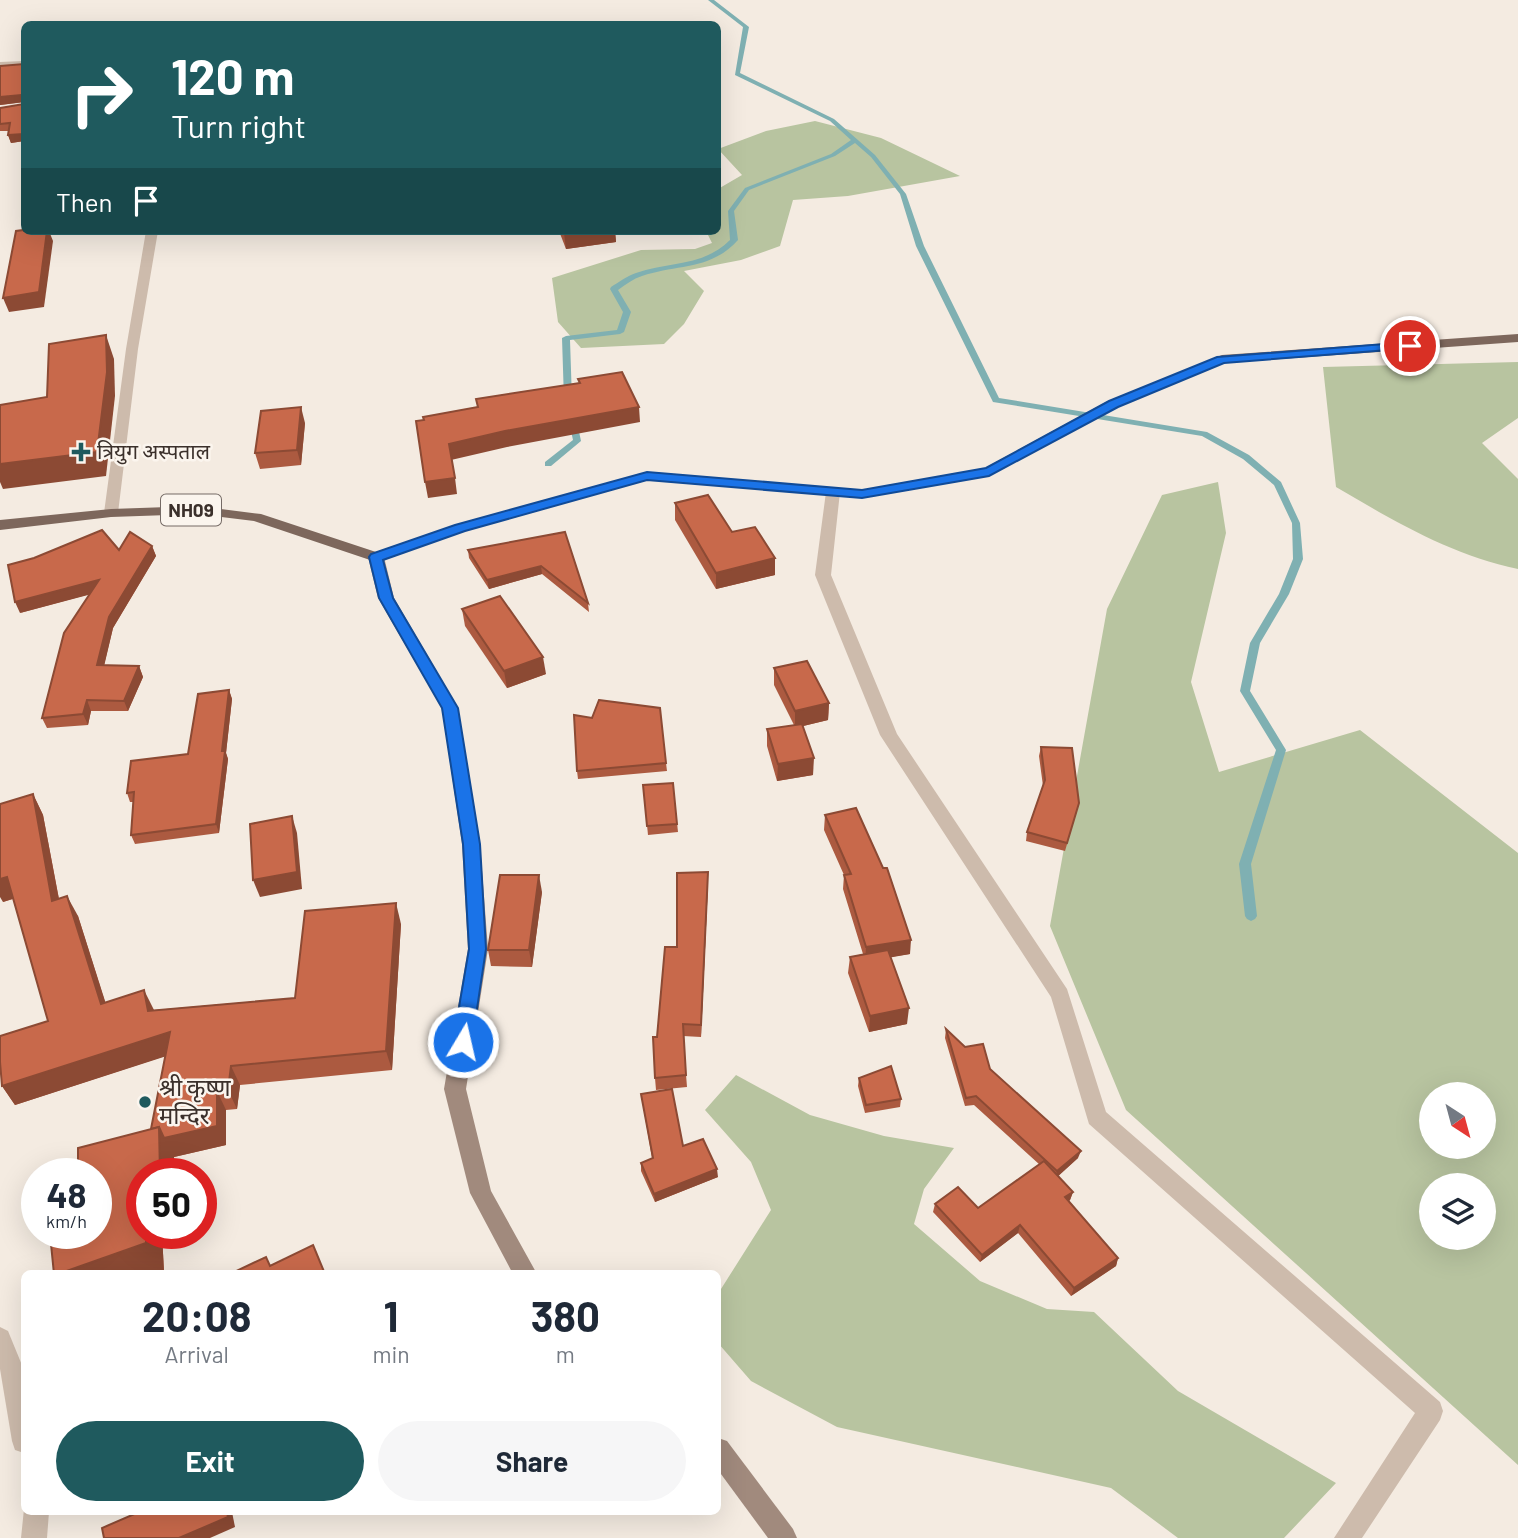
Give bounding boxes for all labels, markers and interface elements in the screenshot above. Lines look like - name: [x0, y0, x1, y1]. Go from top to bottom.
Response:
- text: 120 m: [171, 46, 294, 105]
- icon: right: [56, 49, 147, 140]
- text: Turn right: [171, 106, 306, 144]
- icon: arrive: [127, 182, 165, 220]
- text: Then: [56, 186, 113, 217]
- pin: [1380, 316, 1440, 376]
- icon: arrive: [1391, 327, 1429, 365]
- place label: त्रियुग अस्पताल: [97, 438, 211, 465]
- marker: त्रियुग अस्पताल: [71, 442, 91, 462]
- road number: NH09: [161, 495, 221, 526]
- position arrow: [426, 1005, 500, 1079]
- place label: श्री कृष्ण मन्दिर: [159, 1072, 231, 1129]
- north arrow: [1419, 1082, 1496, 1158]
- map controls: [1419, 1082, 1496, 1250]
- marker: श्री कृष्ण मन्दिर: [137, 1094, 153, 1110]
- speed limit sign: 50: [126, 1158, 217, 1249]
- text: 48: [46, 1173, 87, 1215]
- button: layers: [1419, 1173, 1496, 1250]
- text: km/h: [46, 1210, 87, 1232]
- text: 20:08: [142, 1290, 251, 1340]
- text: 1: [384, 1290, 398, 1340]
- text: 380: [531, 1290, 600, 1340]
- text: Arrival: [165, 1340, 229, 1368]
- text: min: [372, 1340, 410, 1368]
- text: m: [556, 1340, 575, 1368]
- button: Exit: [56, 1421, 364, 1501]
- button: Share: [378, 1421, 686, 1501]

